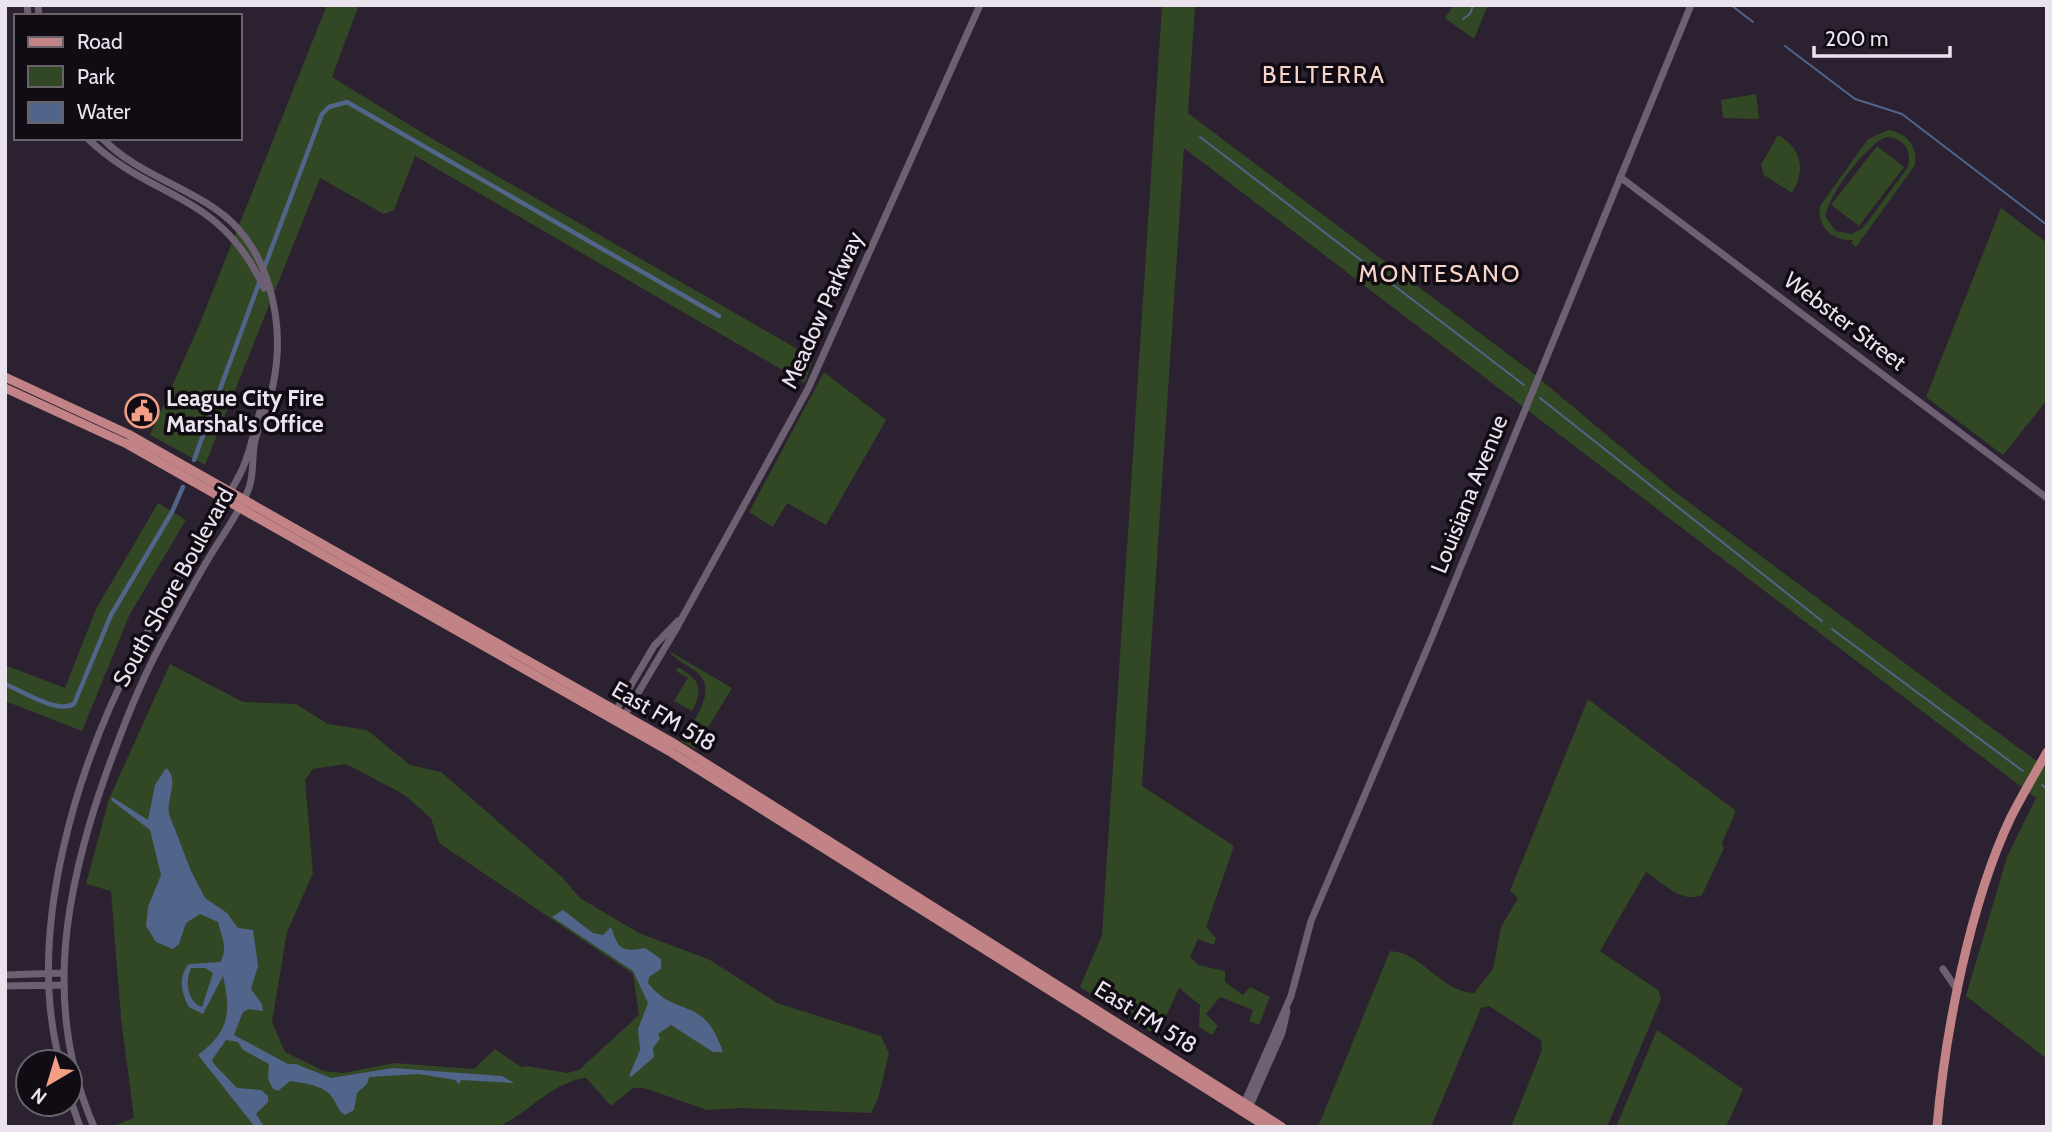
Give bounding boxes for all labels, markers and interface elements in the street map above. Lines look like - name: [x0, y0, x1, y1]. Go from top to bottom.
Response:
- legend: [14, 14, 242, 140]
- scale bar: [1814, 14, 1951, 58]
- text: 200 m: [1825, 26, 1888, 51]
- text: Road: [77, 29, 123, 54]
- district label: BELTERRA: [1262, 60, 1386, 89]
- text: Park: [77, 64, 115, 89]
- text: Water: [77, 99, 131, 124]
- street label: Meadow Parkway: [775, 227, 869, 393]
- district label: MONTESANO: [1358, 259, 1522, 288]
- street label: Webster Street: [1778, 266, 1912, 376]
- place label: League City Fire Marshal's Office: [166, 384, 324, 438]
- public building icon: League City Fire Marshal's Office: [123, 392, 161, 430]
- street label: Louisiana Avenue: [1424, 411, 1514, 577]
- street label: South Shore Boulevard: [107, 483, 239, 691]
- street label: East FM 518: [607, 675, 721, 757]
- street label: East FM 518: [1090, 974, 1202, 1060]
- north arrow: [14, 1048, 84, 1118]
- text: N: [26, 1083, 51, 1109]

